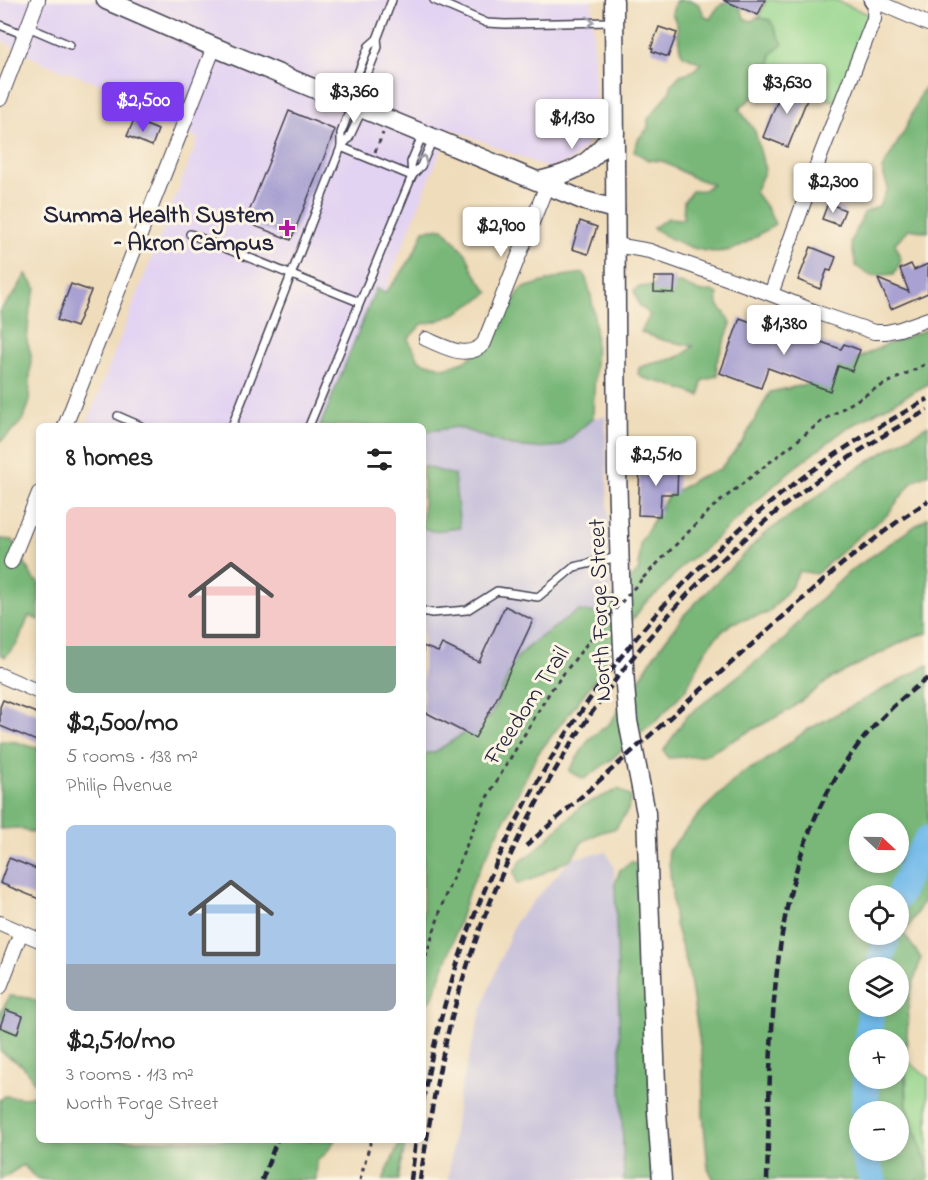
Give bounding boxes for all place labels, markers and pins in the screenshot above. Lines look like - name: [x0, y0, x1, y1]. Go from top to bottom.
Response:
- pin: $3,630: [738, 64, 836, 115]
- pin: $3,360: [305, 73, 403, 124]
- pin: $2,500: [94, 82, 192, 133]
- pin: $1,130: [523, 99, 621, 150]
- pin: $2,300: [784, 163, 882, 214]
- place label: Summa Health System – Akron Campus: [43, 199, 274, 262]
- pin: $2,900: [452, 207, 550, 258]
- marker: Summa Health System – Akron Campus: [278, 219, 296, 237]
- pin: $1,380: [735, 305, 833, 356]
- pin: $2,510: [607, 436, 705, 487]

